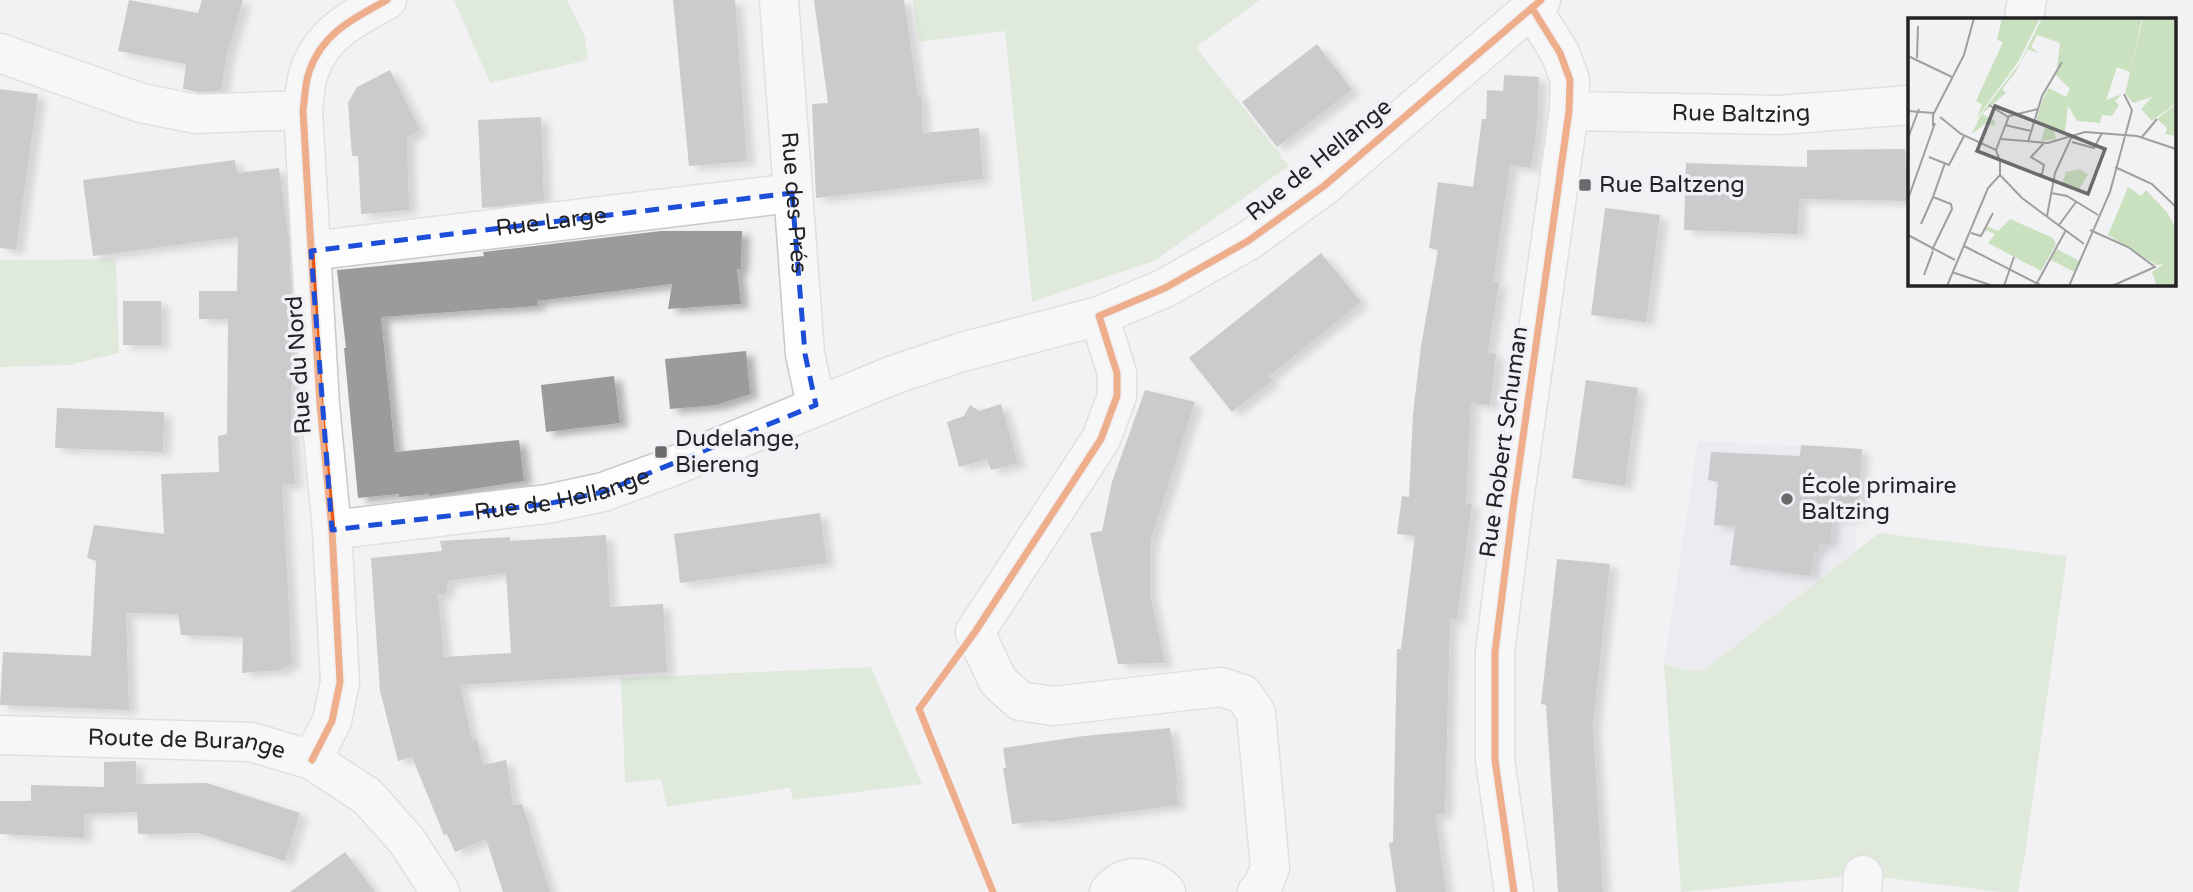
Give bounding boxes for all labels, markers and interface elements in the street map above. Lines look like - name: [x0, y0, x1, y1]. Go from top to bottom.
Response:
- inset map: [1908, 18, 2176, 285]
- street label: Rue de Hellange: [1241, 93, 1397, 227]
- street label: Rue Baltzing: [1671, 99, 1811, 129]
- street label: Rue des Prés: [775, 131, 813, 274]
- place label: Rue Baltzeng: [1599, 171, 1745, 199]
- marker: Rue Baltzeng: [1577, 177, 1593, 193]
- street label: Rue Large: [494, 201, 608, 243]
- street label: Rue du Nord: [280, 295, 318, 435]
- street label: Rue Robert Schuman: [1474, 325, 1534, 559]
- place label: Dudelange, Biereng: [675, 425, 800, 479]
- marker: Dudelange, Biereng: [653, 444, 669, 460]
- street label: Rue de Hellange: [473, 462, 654, 527]
- place label: École primaire Baltzing: [1801, 472, 1957, 526]
- marker: École primaire Baltzing: [1779, 491, 1795, 507]
- street label: Route de Burange: [87, 723, 289, 765]

